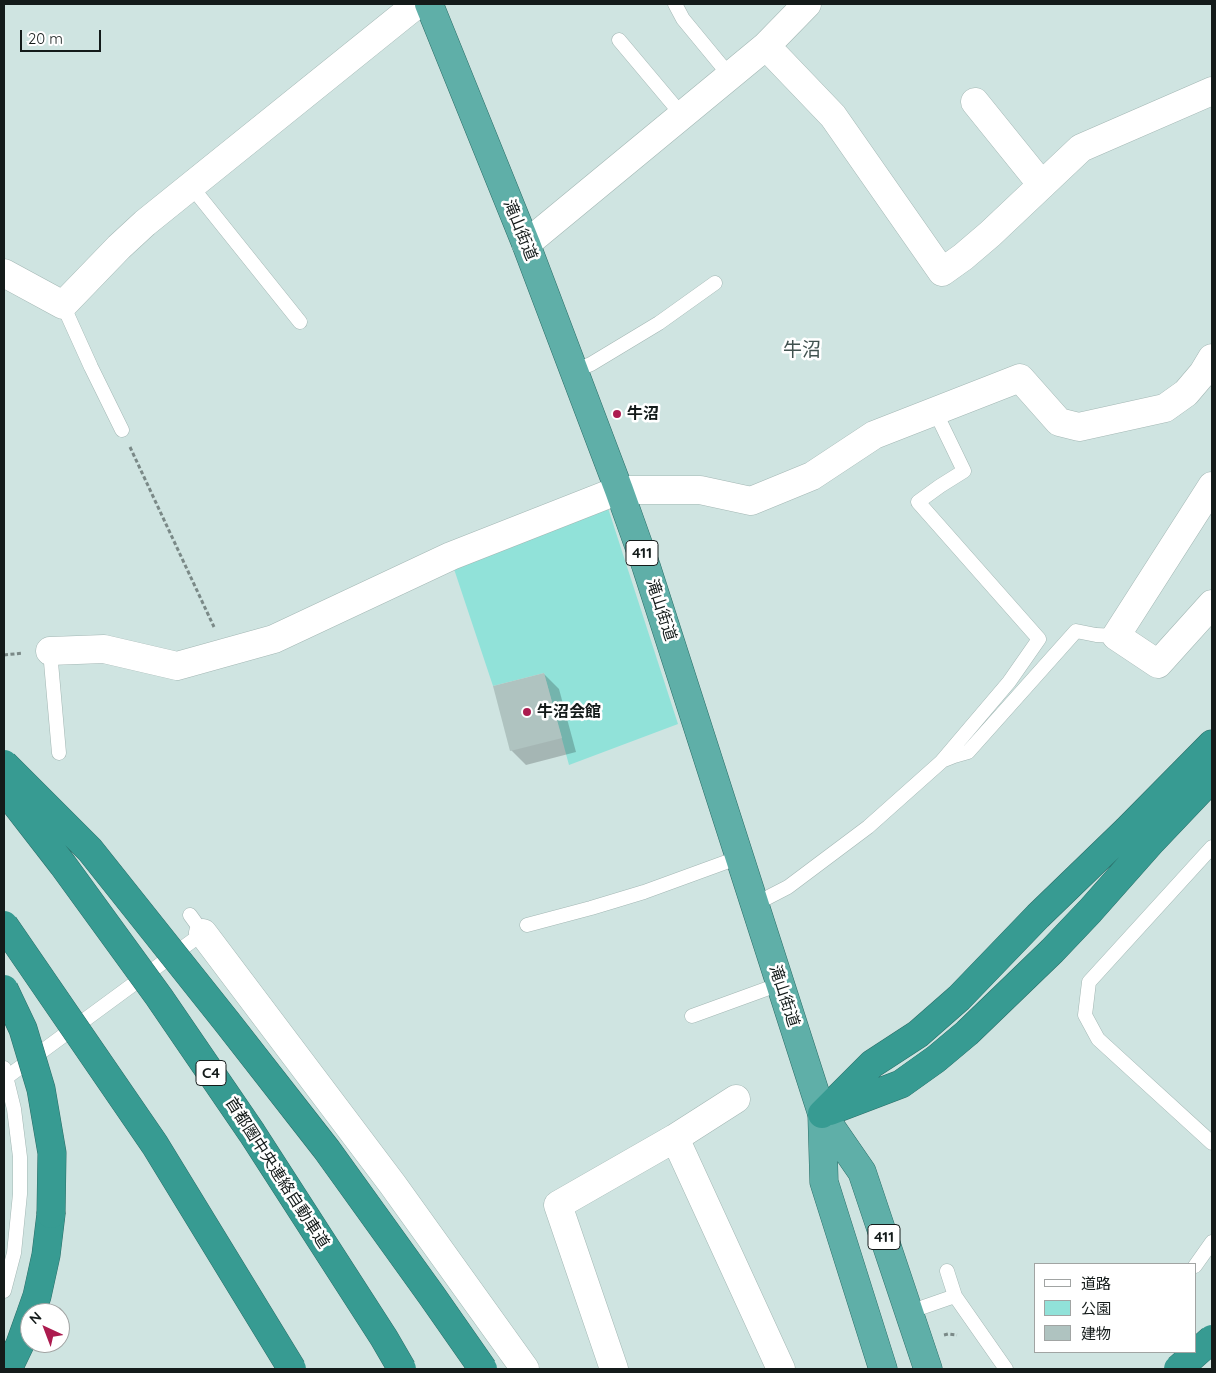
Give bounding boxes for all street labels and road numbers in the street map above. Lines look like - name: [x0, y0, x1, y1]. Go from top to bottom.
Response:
- street label: 滝山街道: [499, 197, 541, 263]
- road number: 411: [626, 540, 658, 566]
- street label: 滝山街道: [642, 577, 680, 643]
- street label: 滝山街道: [765, 963, 803, 1029]
- road number: C4: [196, 1060, 226, 1086]
- street label: 首都圏中央連絡自動車道: [221, 1094, 333, 1252]
- road number: 411: [868, 1224, 900, 1250]

